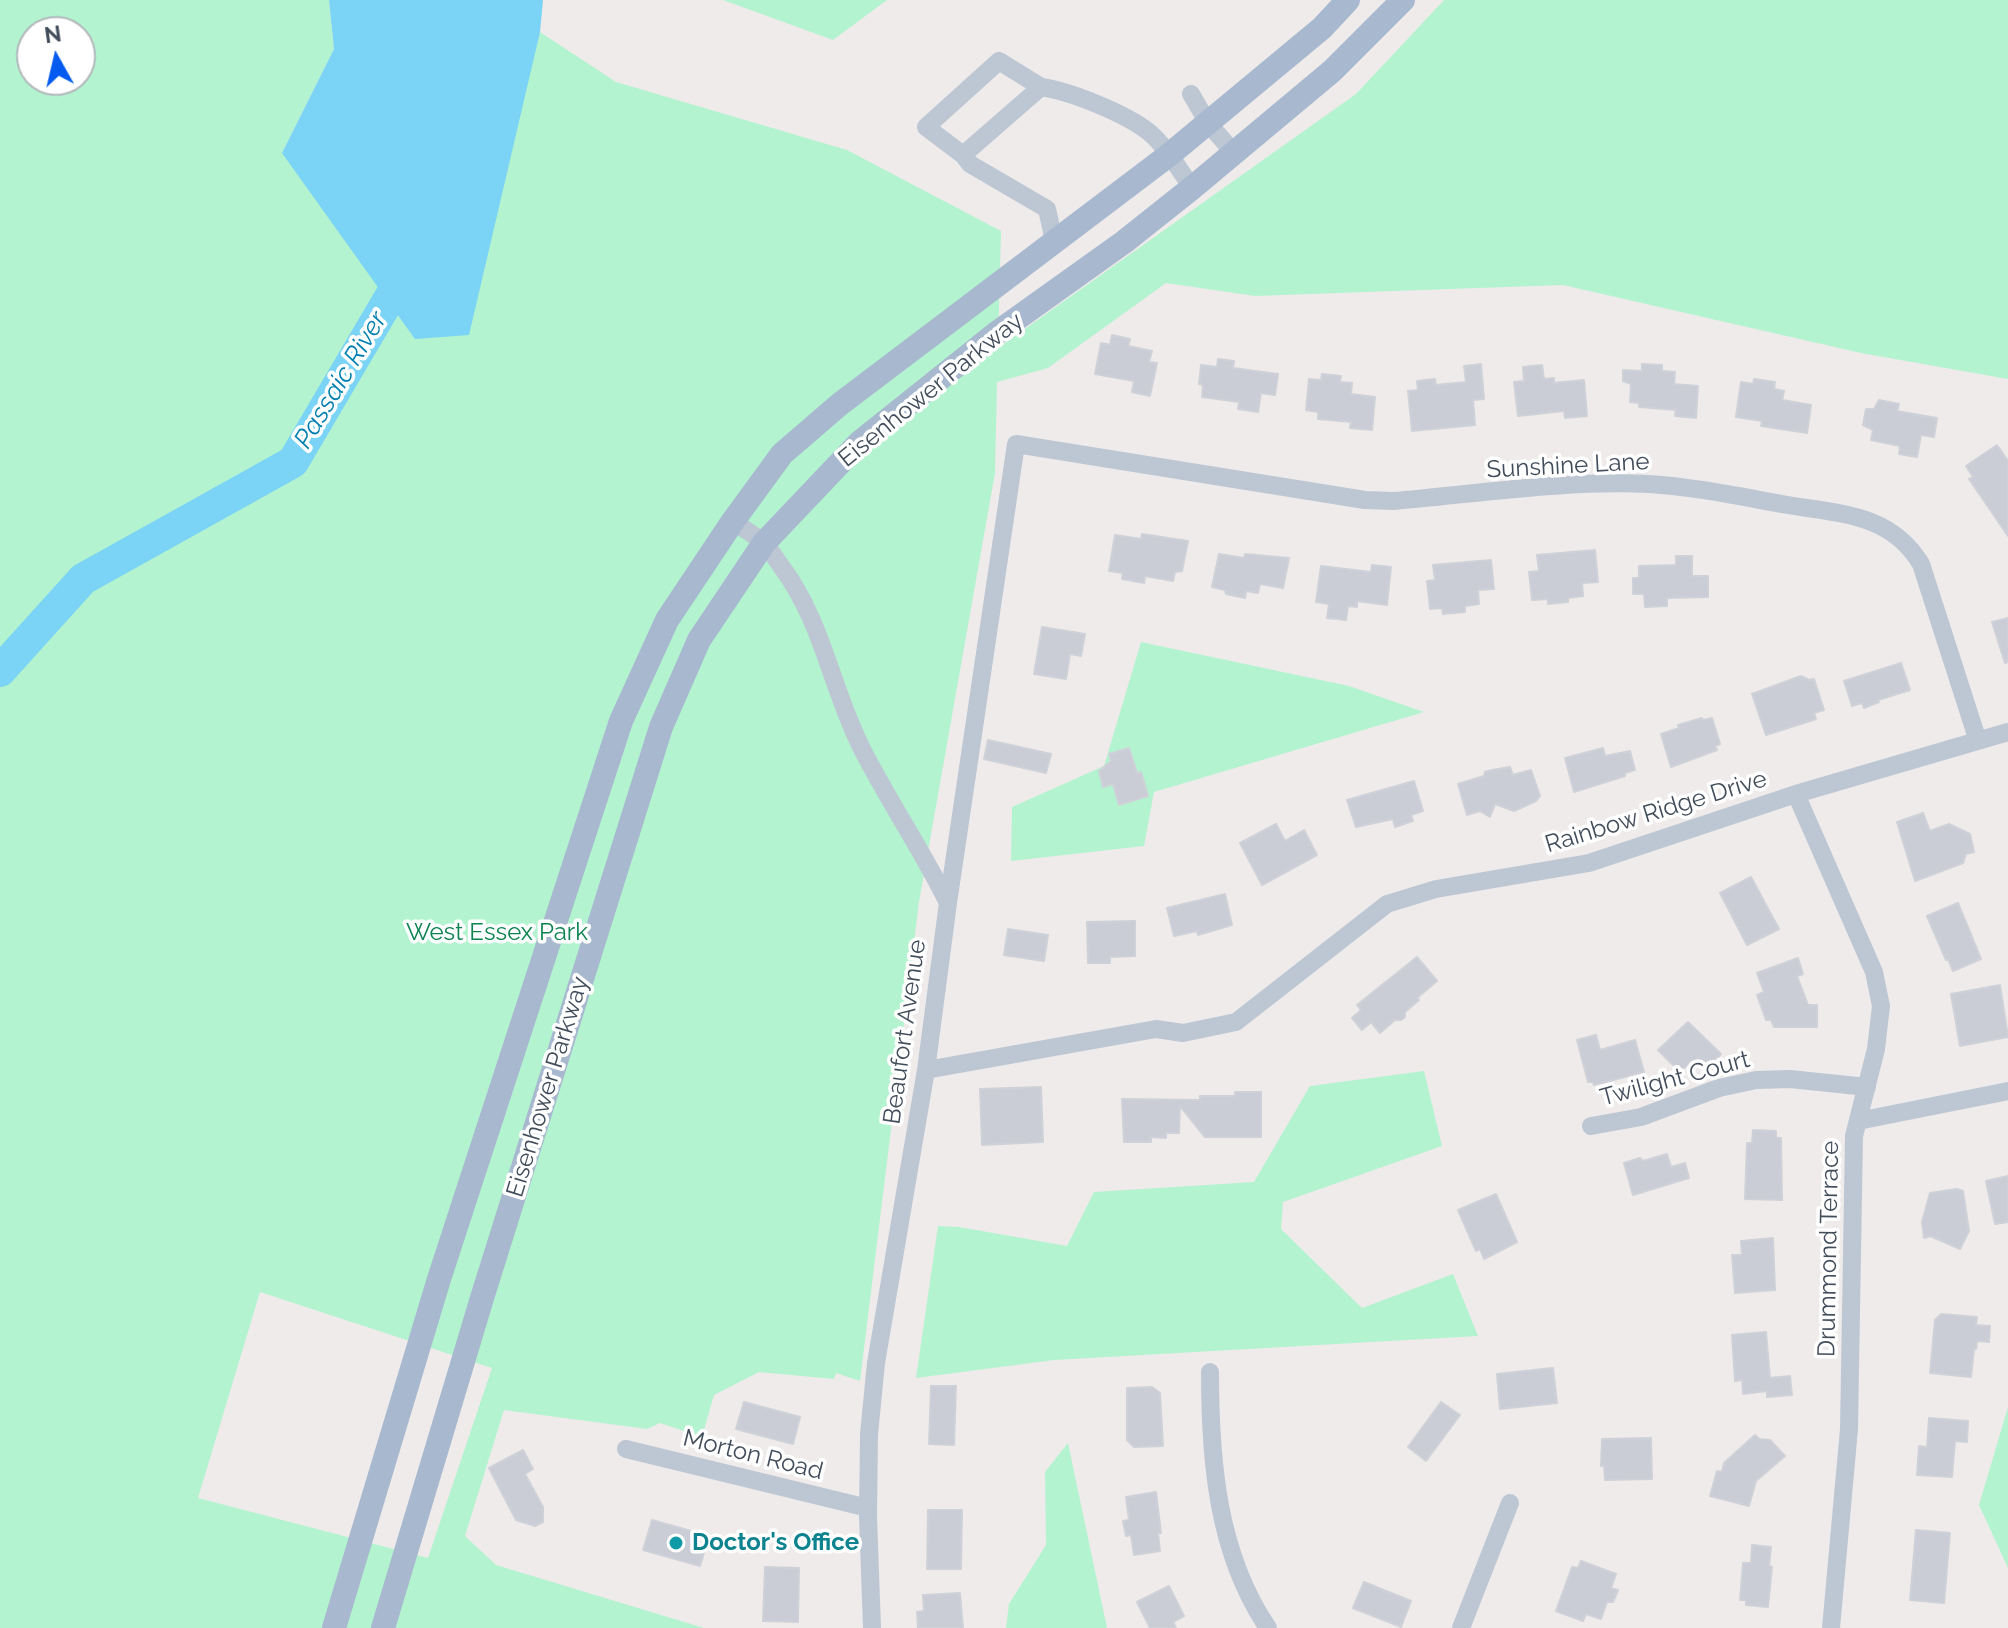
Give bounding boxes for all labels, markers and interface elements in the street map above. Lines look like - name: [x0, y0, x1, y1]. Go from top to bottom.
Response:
- north arrow: [16, 16, 96, 96]
- text: N: [43, 20, 63, 48]
- water label: Passaic River: [288, 306, 394, 454]
- street label: Eisenhower Parkway: [833, 307, 1029, 473]
- street label: Sunshine Lane: [1486, 447, 1650, 485]
- street label: Rainbow Ridge Drive: [1542, 765, 1770, 859]
- park label: West Essex Park: [406, 919, 588, 947]
- street label: Beaufort Avenue: [878, 938, 932, 1126]
- street label: Eisenhower Parkway: [501, 973, 595, 1201]
- street label: Twilight Court: [1597, 1045, 1753, 1113]
- street label: Drummond Terrace: [1813, 1141, 1845, 1357]
- street label: Morton Road: [680, 1424, 826, 1486]
- place label: Doctor's Office: [692, 1529, 859, 1557]
- marker: Doctor's Office: [667, 1534, 685, 1552]

